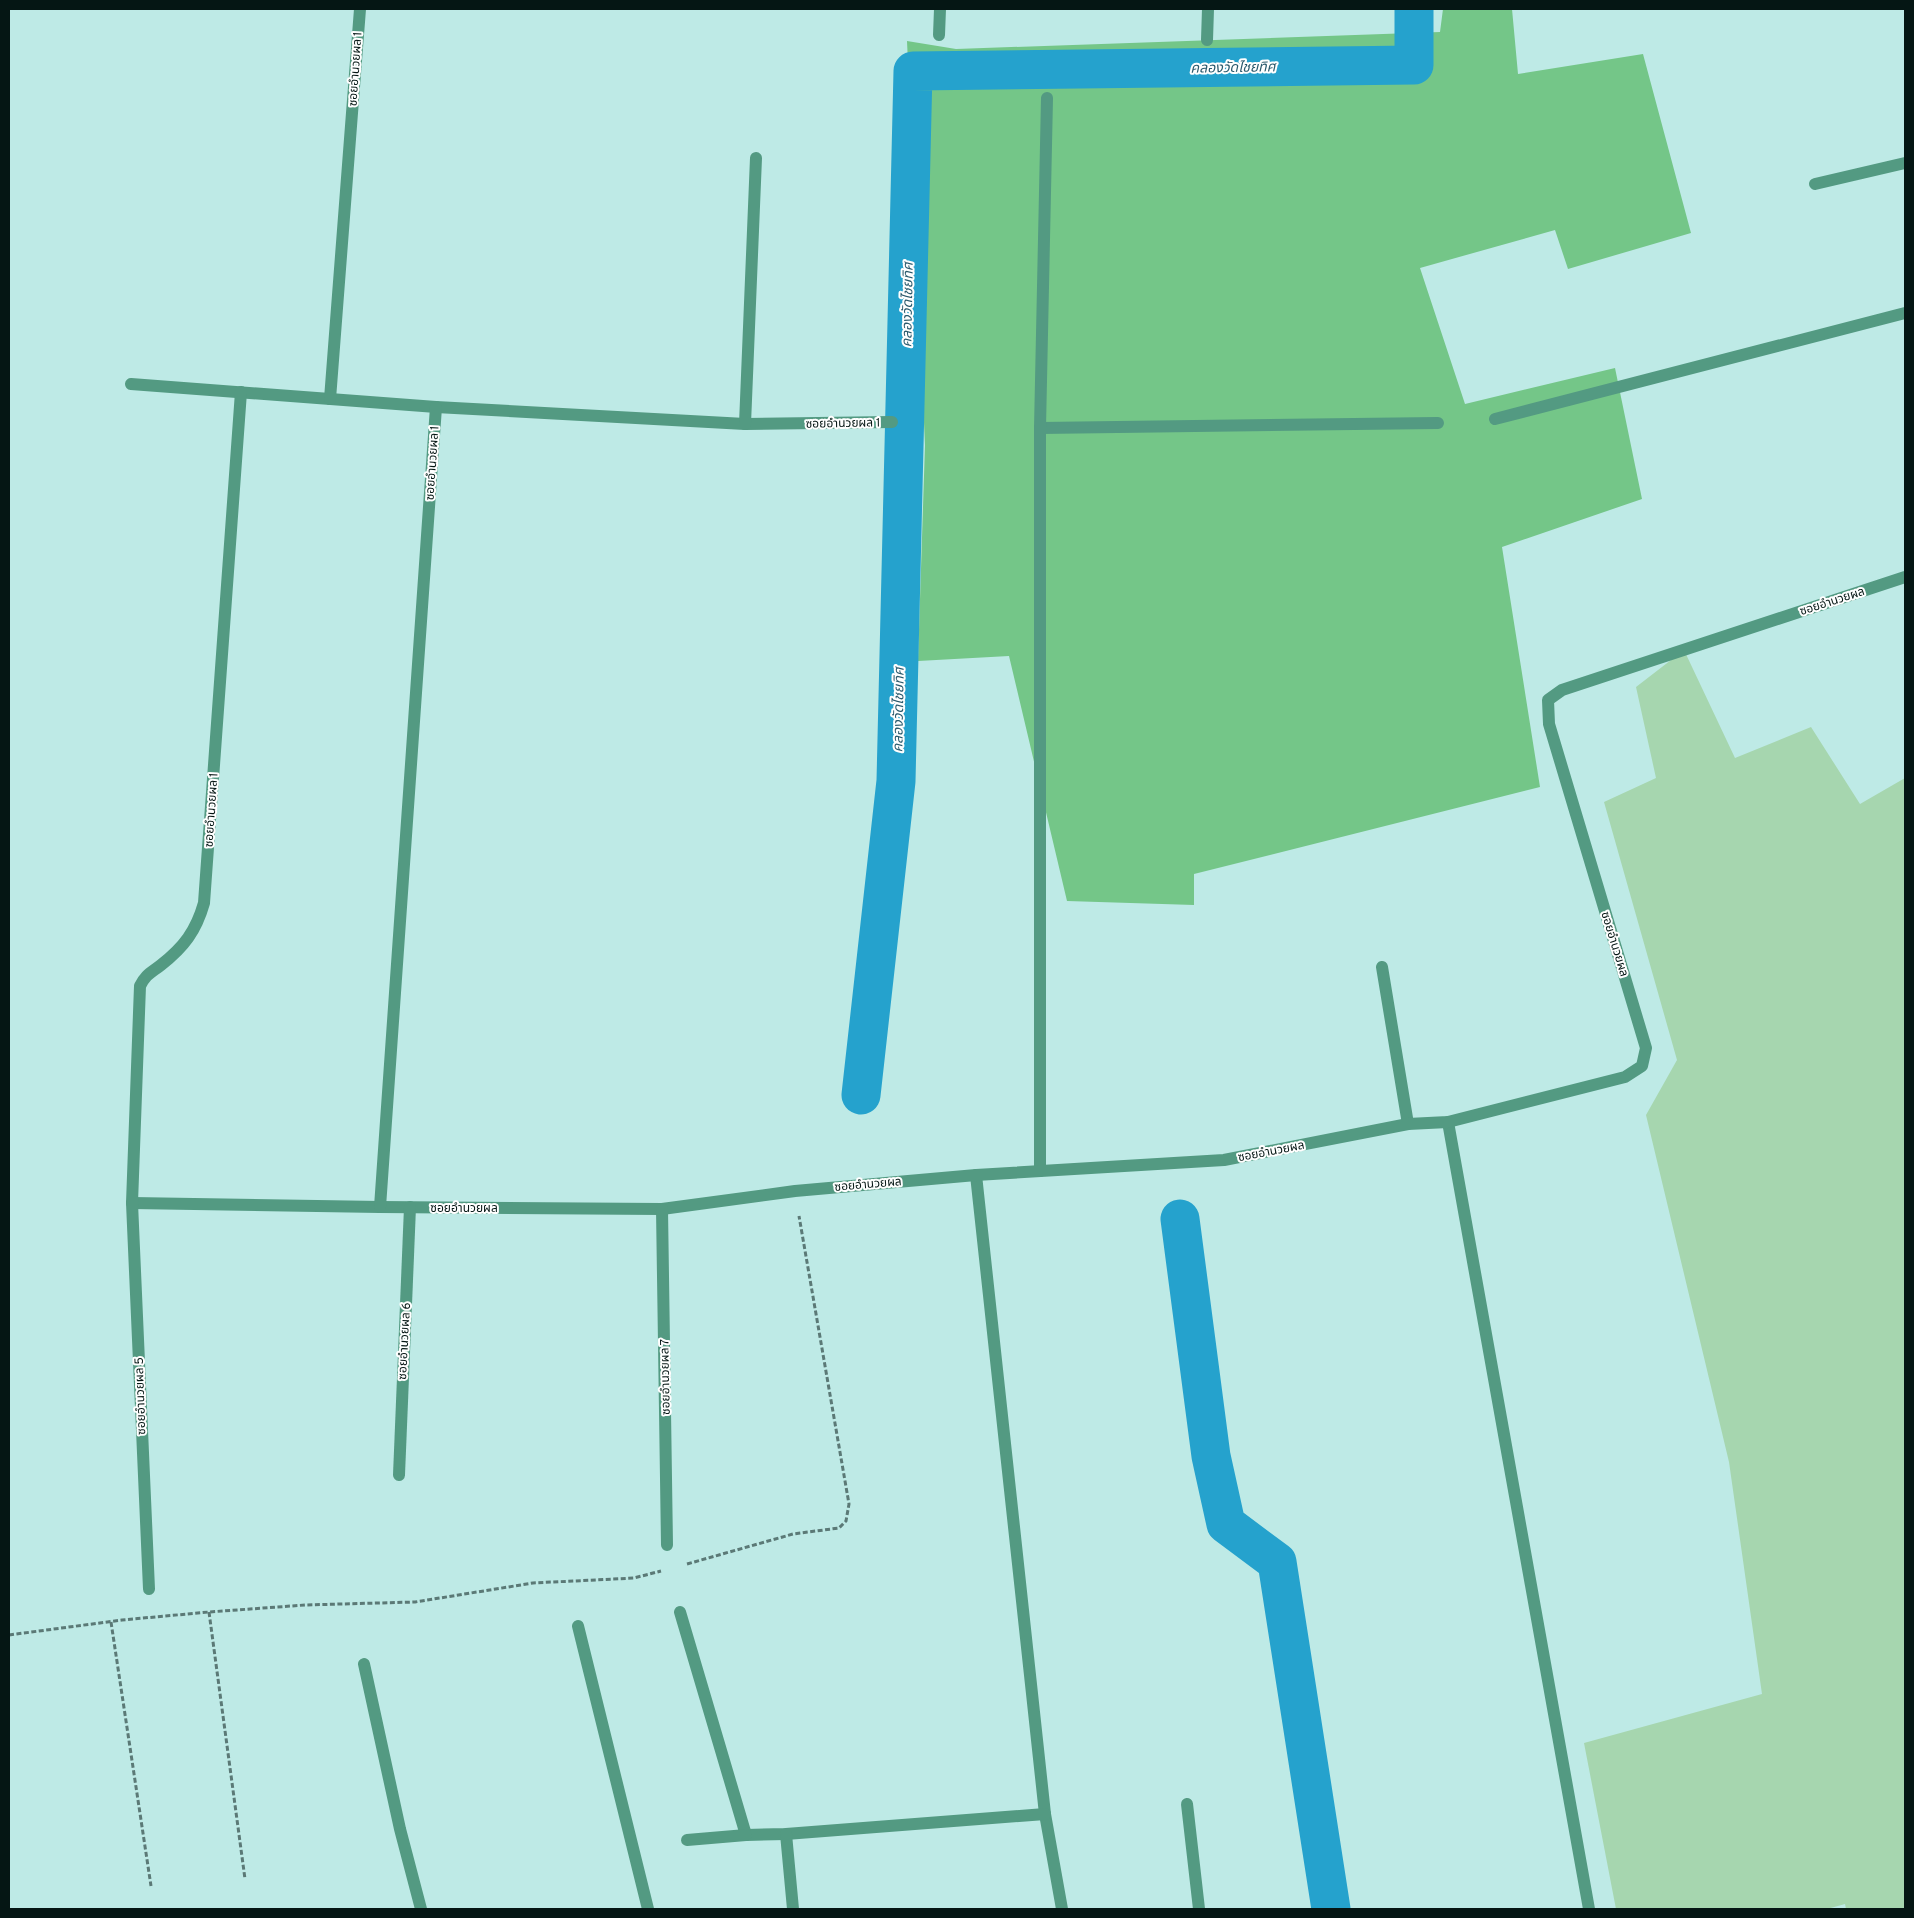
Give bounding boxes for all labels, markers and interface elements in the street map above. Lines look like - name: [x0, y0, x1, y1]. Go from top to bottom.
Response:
- street label: ซอยอำนวยผล 1: [345, 31, 367, 107]
- water label: คลองวัดไชยทิศ: [1190, 59, 1278, 78]
- water label: คลองวัดไชยทิศ: [899, 260, 918, 348]
- street label: ซอยอำนวยผล 1: [806, 415, 881, 433]
- street label: ซอยอำนวยผล 1: [422, 425, 444, 501]
- street label: ซอยอำนวยผล: [1798, 584, 1867, 620]
- water label: คลองวัดไชยทิศ: [890, 665, 909, 753]
- street label: ซอยอำนวยผล 1: [201, 772, 223, 848]
- street label: ซอยอำนวยผล: [1597, 910, 1632, 979]
- street label: ซอยอำนวยผล: [1237, 1138, 1306, 1166]
- street label: ซอยอำนวยผล: [834, 1174, 902, 1196]
- street label: ซอยอำนวยผล: [430, 1201, 498, 1217]
- street label: ซอยอำนวยผล 6: [395, 1302, 415, 1380]
- street label: ซอยอำนวยผล 7: [657, 1339, 675, 1415]
- street label: ซอยอำนวยผล 5: [132, 1357, 150, 1435]

